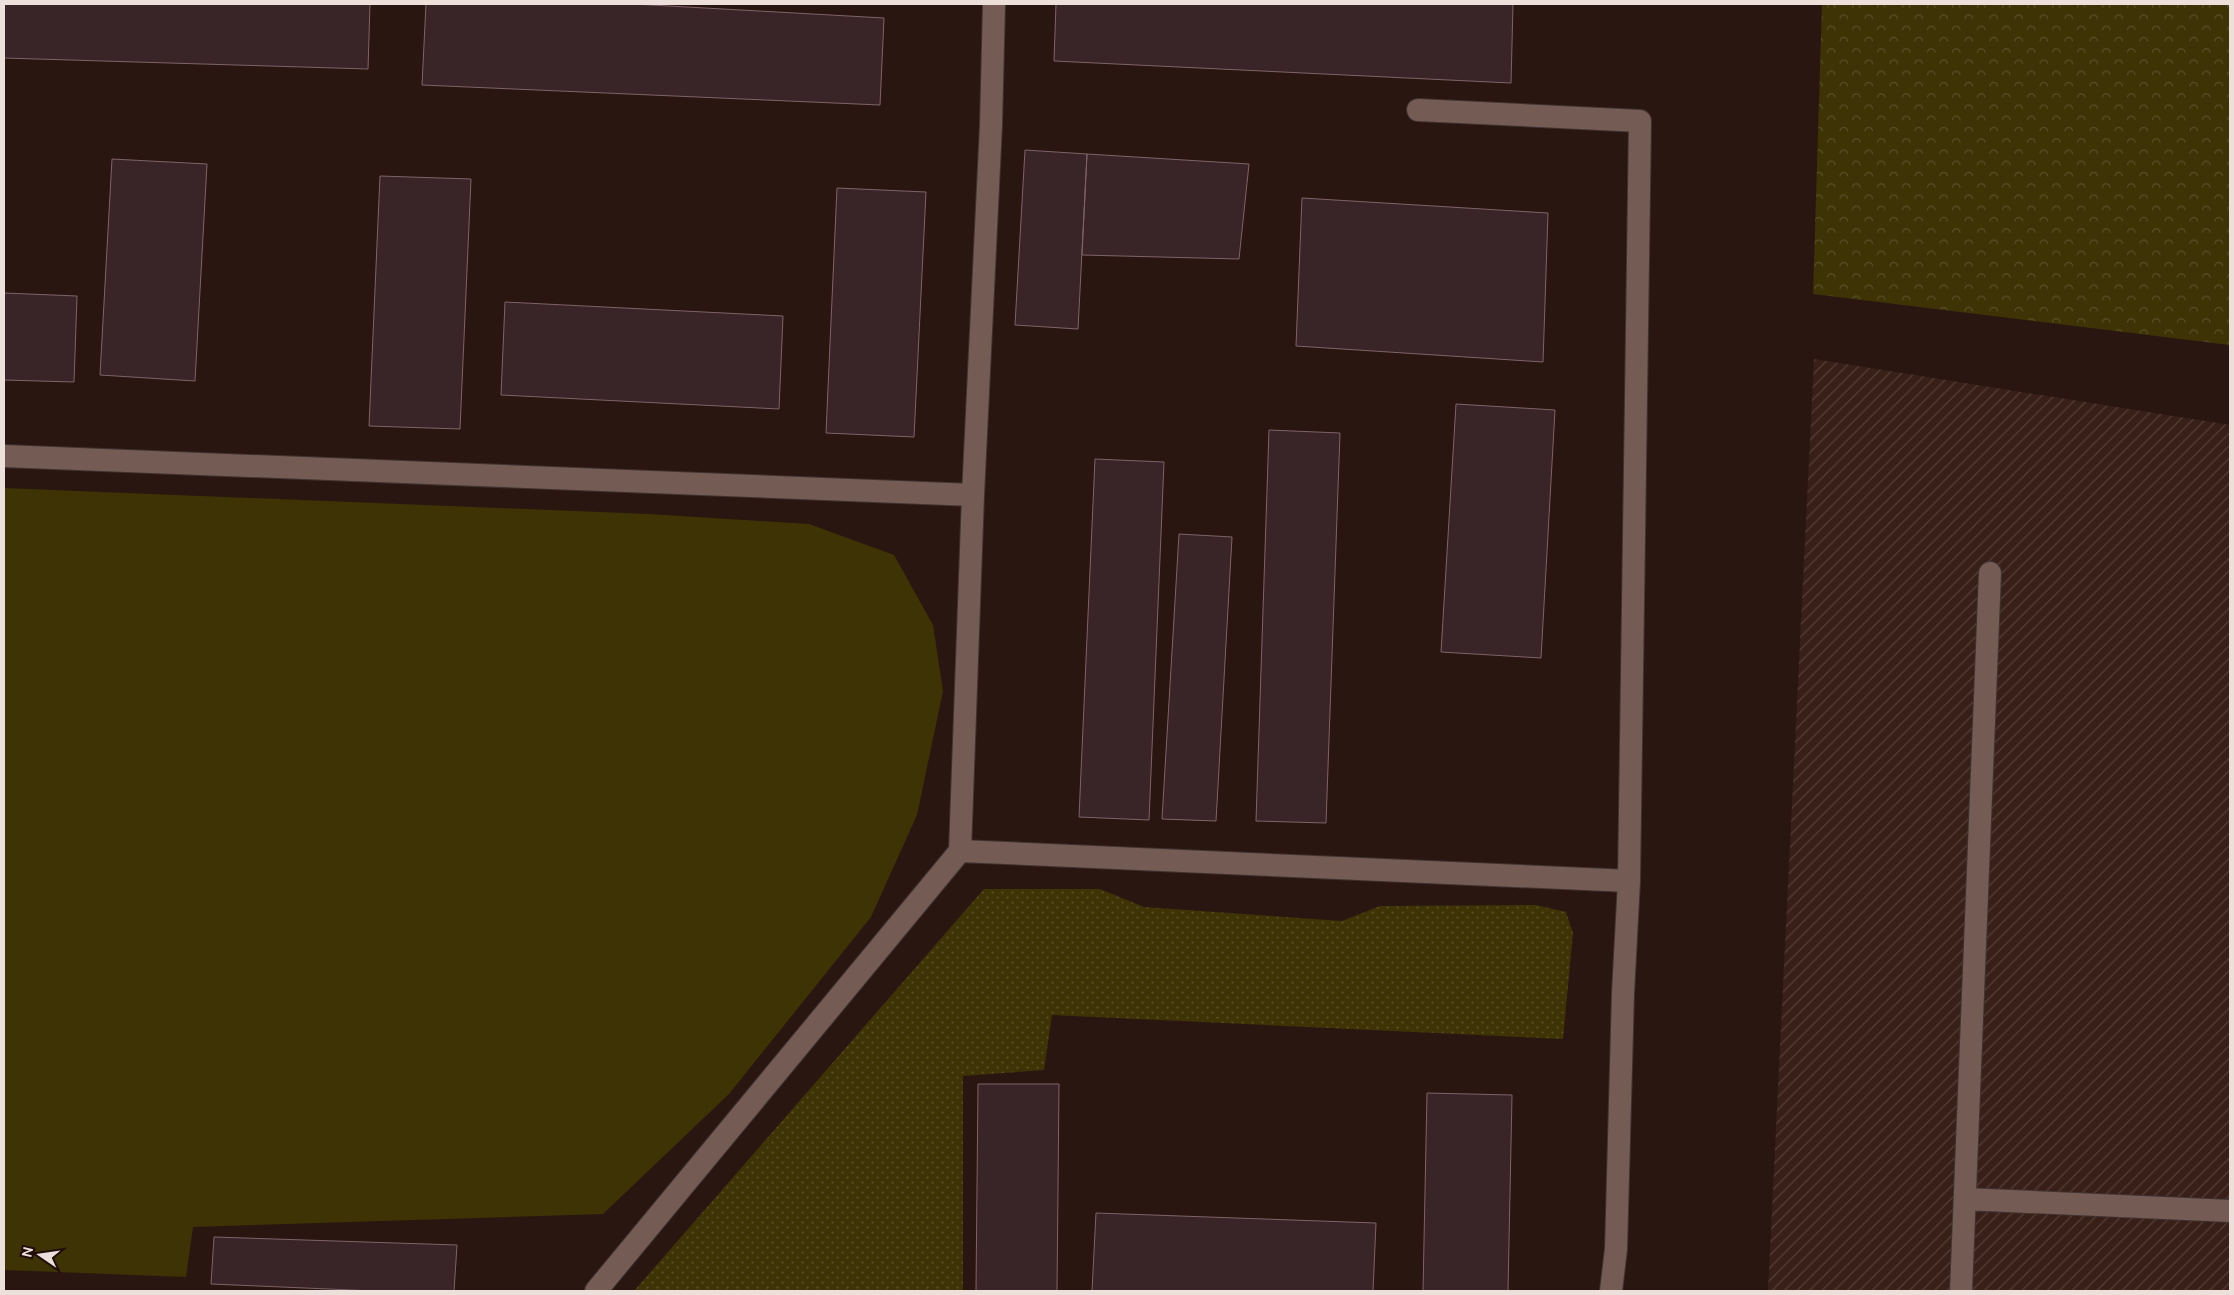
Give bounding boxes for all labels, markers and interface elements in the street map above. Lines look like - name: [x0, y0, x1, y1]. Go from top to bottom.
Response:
- north arrow: [15, 1230, 65, 1280]
- text: N: [18, 1245, 36, 1259]

